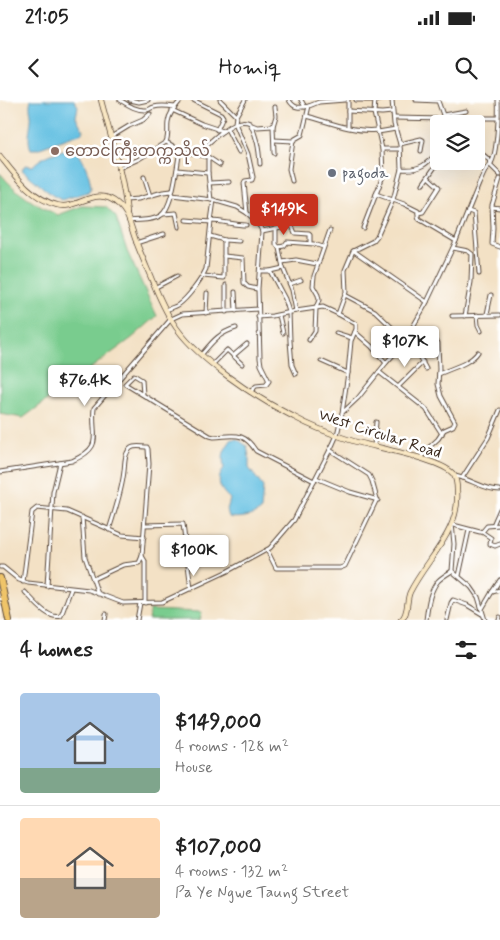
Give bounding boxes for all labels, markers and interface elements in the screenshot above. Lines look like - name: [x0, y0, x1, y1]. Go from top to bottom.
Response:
- text: 21:05: [25, 5, 68, 30]
- icon: back: [20, 54, 48, 82]
- text: Homiq: [218, 54, 282, 82]
- icon: search: [452, 54, 480, 82]
- map controls: [430, 115, 485, 170]
- button: layers: [430, 115, 485, 170]
- place label: တောင်ကြီးတက္ကသိုလ်: [65, 139, 210, 165]
- marker: တောင်ကြီးတက္ကသိုလ်: [49, 145, 61, 157]
- place label: pagoda: [342, 163, 389, 185]
- marker: pagoda: [326, 167, 338, 179]
- pin: $149K: [249, 194, 319, 236]
- text: $149K: [261, 199, 307, 220]
- pin: $107K: [370, 326, 440, 368]
- text: $107K: [382, 331, 428, 352]
- pin: $76.4K: [44, 364, 126, 407]
- text: $76.4K: [59, 370, 111, 391]
- street label: West Circular Road: [316, 404, 444, 464]
- pin: $100K: [159, 534, 229, 577]
- text: $100K: [171, 540, 217, 561]
- text: 4 homes: [20, 636, 93, 664]
- icon: filters: [452, 636, 480, 664]
- text: $149,000: [175, 708, 261, 736]
- icon: home: [60, 713, 120, 773]
- text: 4 rooms · 128 m²: [175, 736, 289, 757]
- text: House: [175, 757, 213, 778]
- text: $107,000: [175, 833, 261, 861]
- icon: home: [60, 838, 120, 898]
- text: 4 rooms · 132 m²: [175, 861, 288, 882]
- text: Pa Ye Ngwe Taung Street: [175, 882, 349, 903]

